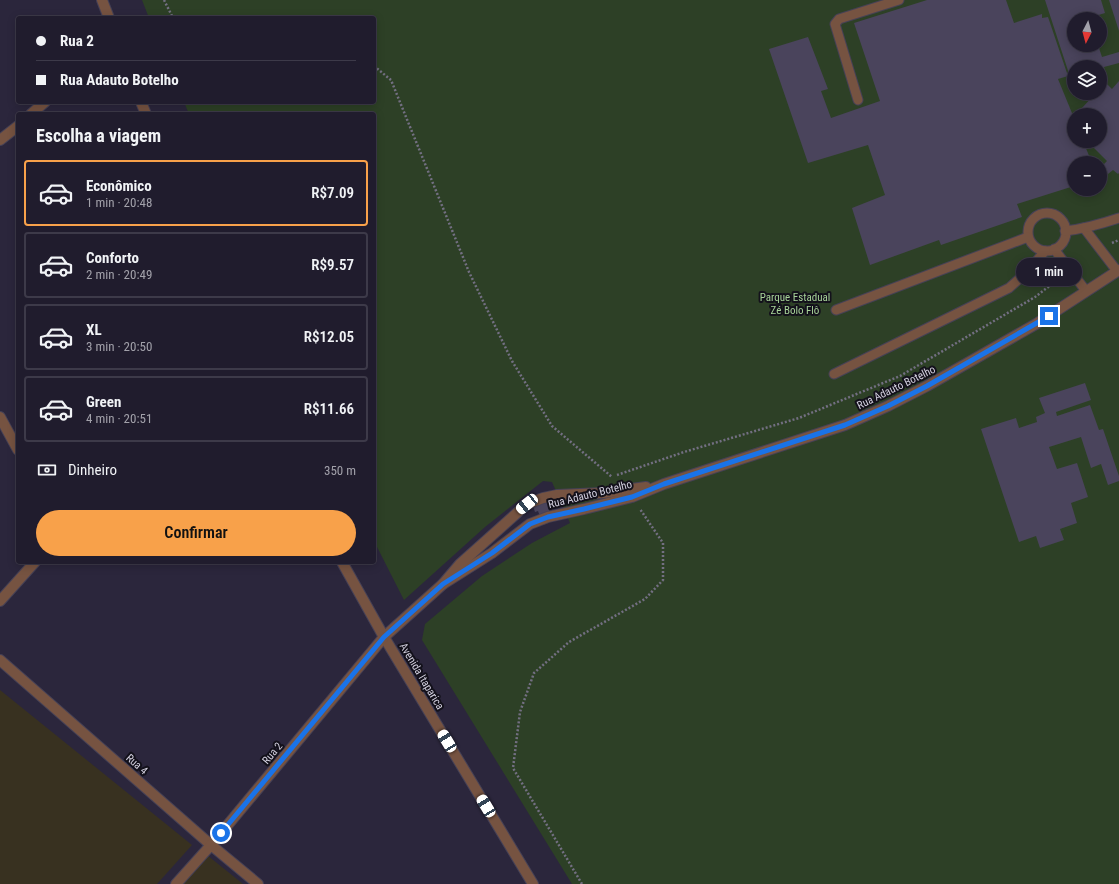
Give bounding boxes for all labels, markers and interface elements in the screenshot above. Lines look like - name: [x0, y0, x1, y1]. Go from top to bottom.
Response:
- north arrow: [1067, 12, 1107, 52]
- map controls: [1067, 12, 1107, 196]
- text: Rua 2: [60, 32, 94, 50]
- button: layers: [1067, 60, 1107, 100]
- text: Rua Adauto Botelho: [60, 71, 179, 89]
- button: +: [1067, 108, 1107, 148]
- text: Escolha a viagem: [36, 125, 161, 146]
- button: −: [1067, 156, 1107, 196]
- icon: car: [38, 175, 74, 211]
- text: Econômico: [86, 177, 152, 195]
- text: R$7.09: [311, 184, 354, 202]
- text: 1 min · 20:48: [86, 195, 152, 210]
- icon: car: [38, 247, 74, 283]
- text: Conforto: [86, 249, 139, 267]
- text: R$9.57: [311, 256, 354, 274]
- callout: 1 min: [1016, 258, 1082, 286]
- text: 1 min: [1035, 264, 1063, 279]
- text: 2 min · 20:49: [86, 267, 152, 282]
- park label: Parque Estadual Zé Bolo Flô: [760, 291, 830, 317]
- route end: [1040, 307, 1058, 325]
- icon: car: [38, 319, 74, 355]
- text: XL: [86, 321, 102, 339]
- text: R$12.05: [304, 328, 354, 346]
- text: 3 min · 20:50: [86, 339, 152, 354]
- street label: Rua Adauto Botelho: [855, 363, 938, 412]
- icon: car: [38, 391, 74, 427]
- text: Green: [86, 393, 121, 411]
- text: R$11.66: [304, 400, 354, 418]
- text: 4 min · 20:51: [86, 411, 152, 426]
- icon: cash: [36, 459, 58, 481]
- text: Dinheiro: [68, 461, 117, 479]
- text: 350 m: [324, 463, 356, 478]
- street label: Rua Adauto Botelho: [547, 478, 634, 511]
- car: [514, 492, 540, 516]
- button: Confirmar: [36, 510, 356, 556]
- street label: Avenida Itaparica: [397, 641, 447, 712]
- car: [436, 728, 458, 754]
- street label: Rua 2: [260, 740, 285, 767]
- street label: Rua 4: [123, 751, 151, 778]
- car: [475, 793, 497, 819]
- route start: [212, 824, 230, 842]

